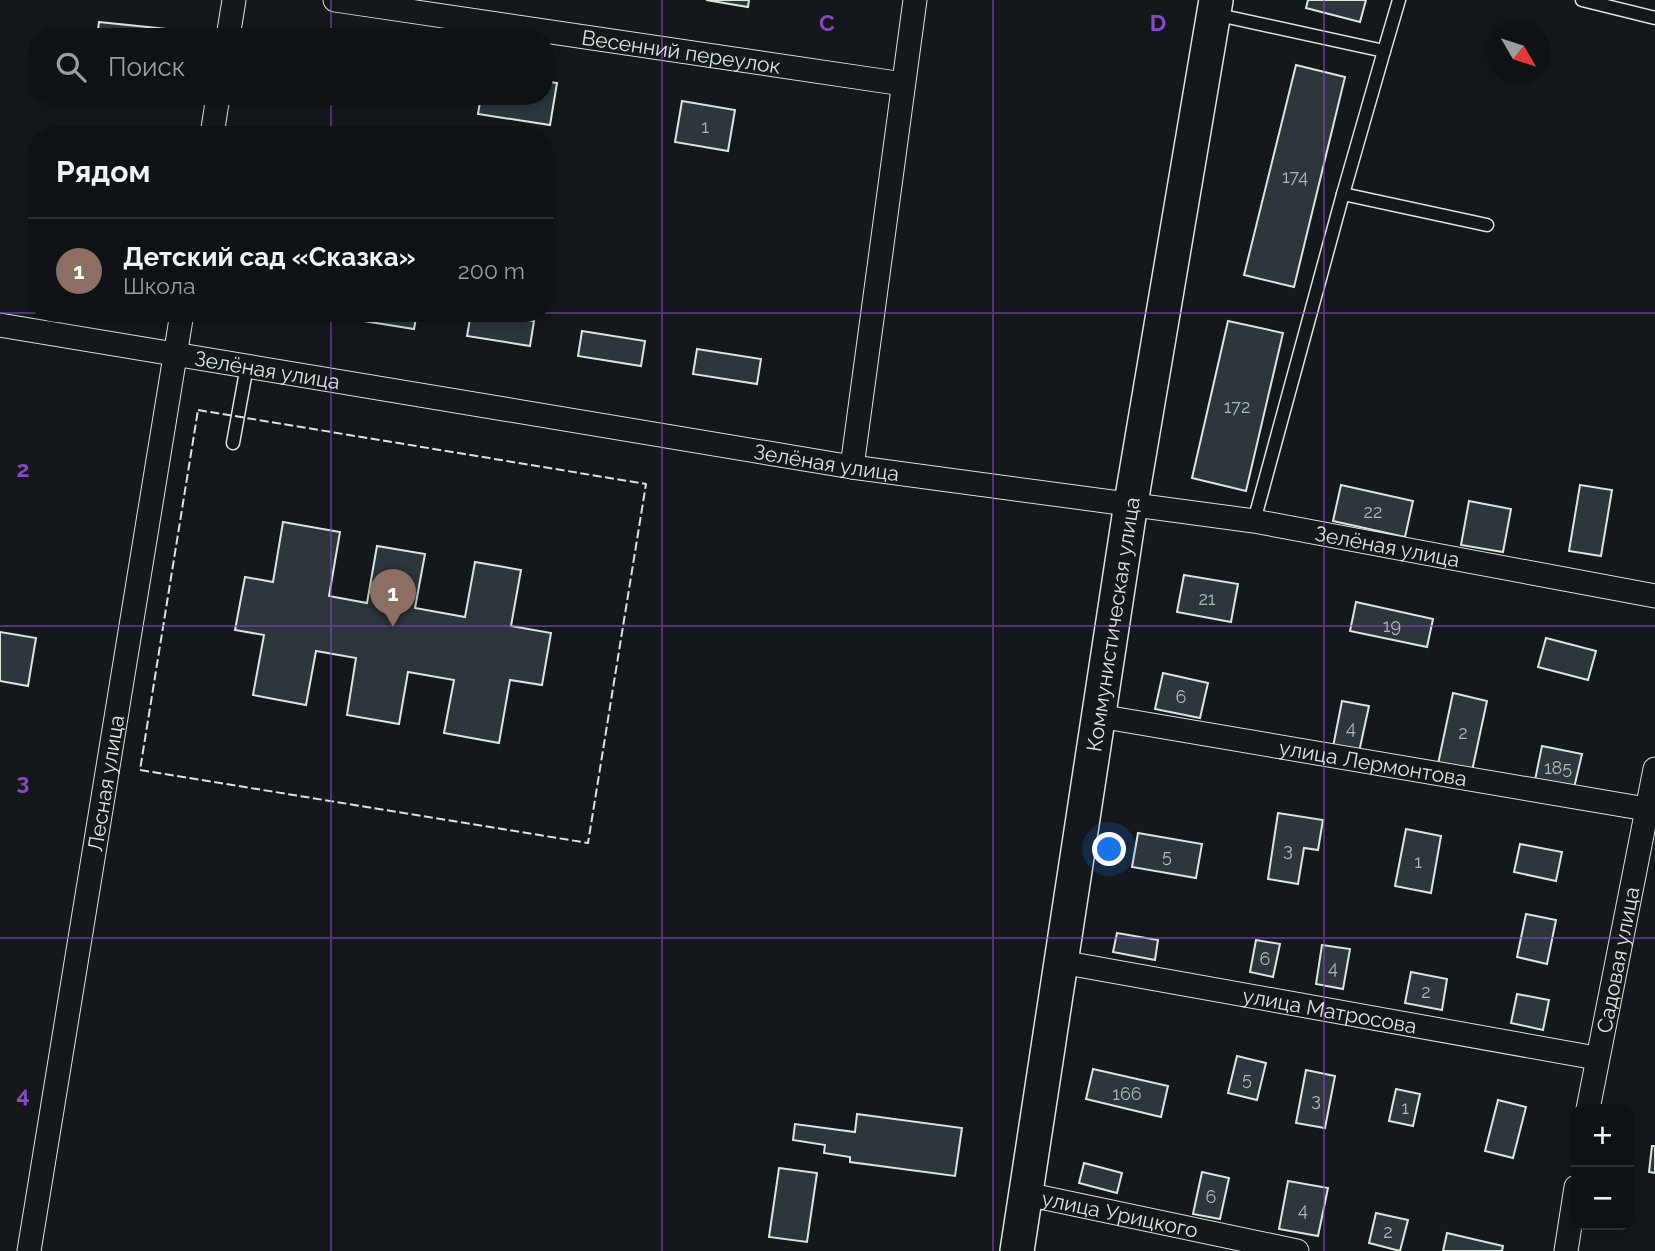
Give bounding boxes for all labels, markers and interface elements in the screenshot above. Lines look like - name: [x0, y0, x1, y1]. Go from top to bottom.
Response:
- text: C: [819, 9, 835, 36]
- text: D: [1150, 9, 1166, 36]
- north arrow: [1487, 21, 1550, 84]
- street label: Весенний переулок: [580, 24, 783, 78]
- search box: [28, 28, 553, 105]
- icon: search: [52, 48, 90, 86]
- text: Поиск: [108, 52, 185, 82]
- house number: 1: [701, 116, 709, 137]
- text: Рядом: [56, 154, 150, 189]
- house number: 174: [1282, 166, 1308, 187]
- text: Детский сад «Сказка»: [123, 242, 416, 272]
- text: 1: [73, 257, 85, 284]
- text: 200 m: [458, 257, 525, 284]
- text: Школа: [123, 272, 196, 299]
- street label: Зелёная улица: [193, 345, 342, 394]
- house number: 172: [1224, 396, 1250, 417]
- street label: Зелёная улица: [752, 438, 901, 486]
- text: 2: [17, 455, 29, 482]
- street label: Коммунистическая улица: [1081, 495, 1144, 753]
- house number: 22: [1364, 501, 1382, 522]
- street label: Зелёная улица: [1313, 520, 1462, 572]
- pin: 1: [370, 569, 416, 627]
- house number: 21: [1198, 588, 1216, 609]
- house number: 19: [1383, 615, 1401, 636]
- house number: 6: [1176, 686, 1187, 707]
- street label: Лесная улица: [82, 713, 129, 853]
- house number: 4: [1346, 717, 1356, 738]
- house number: 2: [1458, 722, 1468, 743]
- street label: улица Лермонтова: [1277, 734, 1469, 791]
- house number: 185: [1544, 757, 1572, 778]
- text: 3: [17, 768, 29, 795]
- your location: [1092, 832, 1126, 866]
- house number: 3: [1283, 839, 1293, 860]
- house number: 5: [1162, 845, 1172, 866]
- house number: 1: [1414, 851, 1422, 872]
- street label: Садовая улица: [1591, 885, 1644, 1035]
- house number: 6: [1260, 948, 1271, 969]
- house number: 4: [1328, 957, 1338, 978]
- house number: 2: [1421, 981, 1431, 1002]
- street label: улица Матросова: [1241, 982, 1419, 1038]
- house number: 5: [1242, 1068, 1252, 1089]
- text: 4: [16, 1081, 30, 1108]
- house number: 166: [1112, 1083, 1142, 1104]
- house number: 3: [1311, 1089, 1321, 1110]
- house number: 1: [1401, 1097, 1409, 1118]
- map controls: [1571, 1104, 1634, 1230]
- button: +: [1571, 1104, 1634, 1167]
- button: −: [1571, 1167, 1634, 1230]
- street label: улица Урицкого: [1039, 1185, 1200, 1242]
- house number: 6: [1206, 1186, 1217, 1207]
- house number: 4: [1298, 1199, 1308, 1220]
- house number: 2: [1383, 1221, 1393, 1242]

